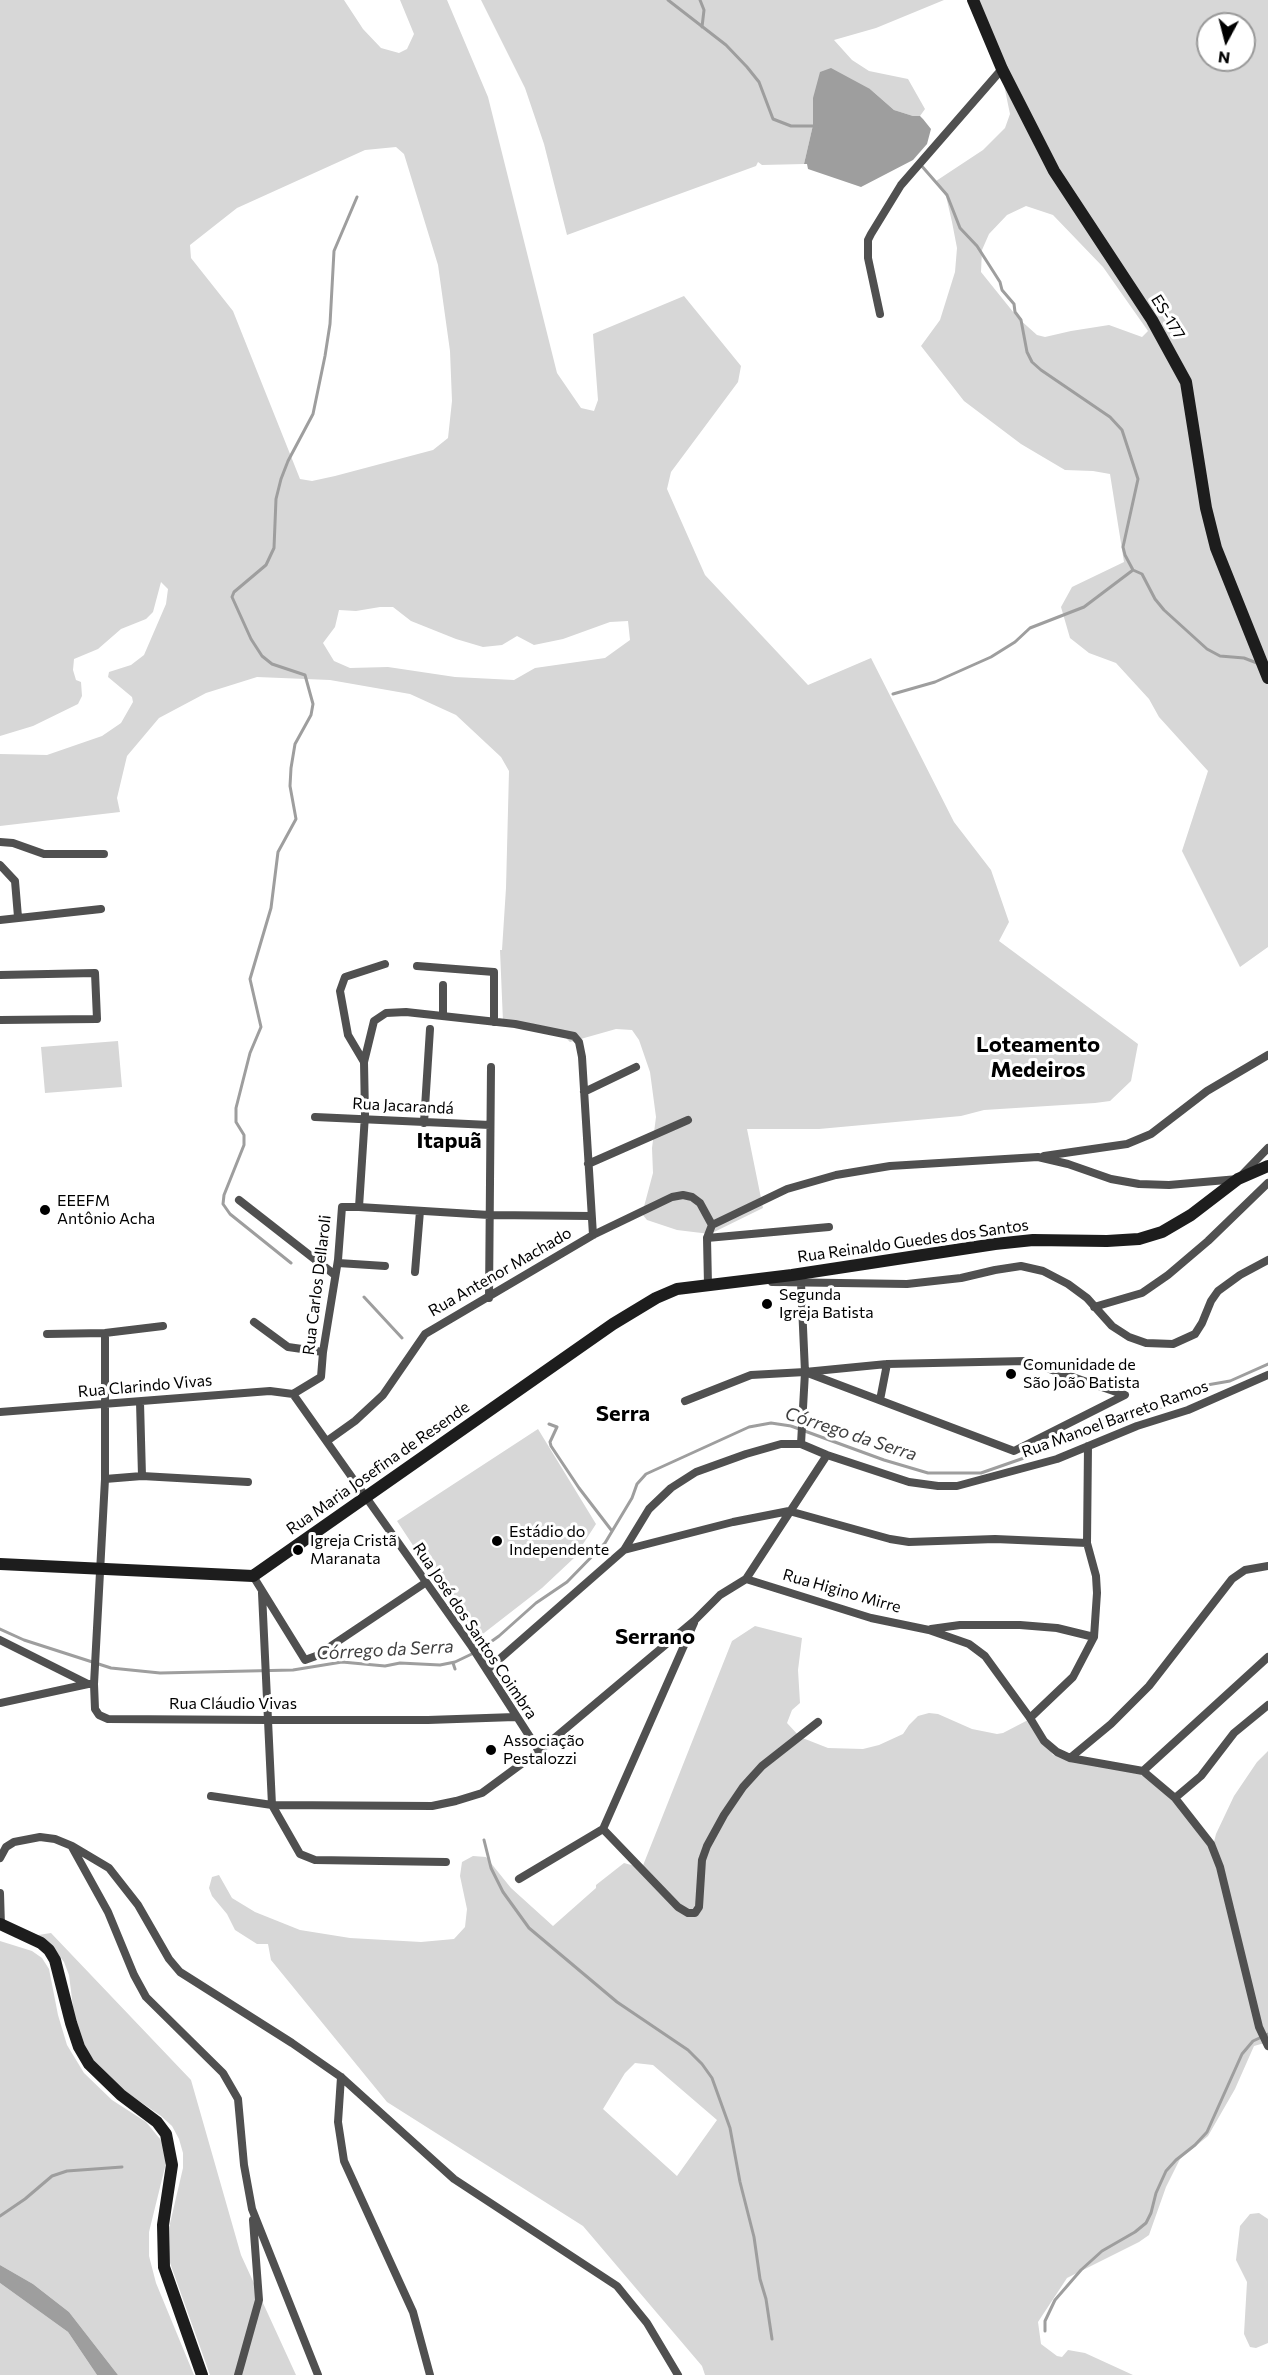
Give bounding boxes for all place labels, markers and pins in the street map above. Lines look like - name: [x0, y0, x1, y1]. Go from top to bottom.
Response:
- place label: EEEFM Antônio Acha: [57, 1191, 155, 1229]
- marker: EEEFM Antônio Acha: [38, 1203, 52, 1217]
- place label: Segunda Igreja Batista: [779, 1285, 874, 1323]
- marker: Segunda Igreja Batista: [760, 1297, 774, 1311]
- place label: Comunidade de São João Batista: [1023, 1355, 1140, 1393]
- marker: Comunidade de São João Batista: [1004, 1367, 1018, 1381]
- place label: Estádio do Independente: [509, 1522, 609, 1560]
- place label: Igreja Cristã Maranata: [310, 1531, 397, 1569]
- marker: Estádio do Independente: [490, 1534, 504, 1548]
- marker: Igreja Cristã Maranata: [291, 1543, 305, 1557]
- place label: Associação Pestalozzi: [503, 1731, 584, 1769]
- marker: Associação Pestalozzi: [484, 1743, 498, 1757]

